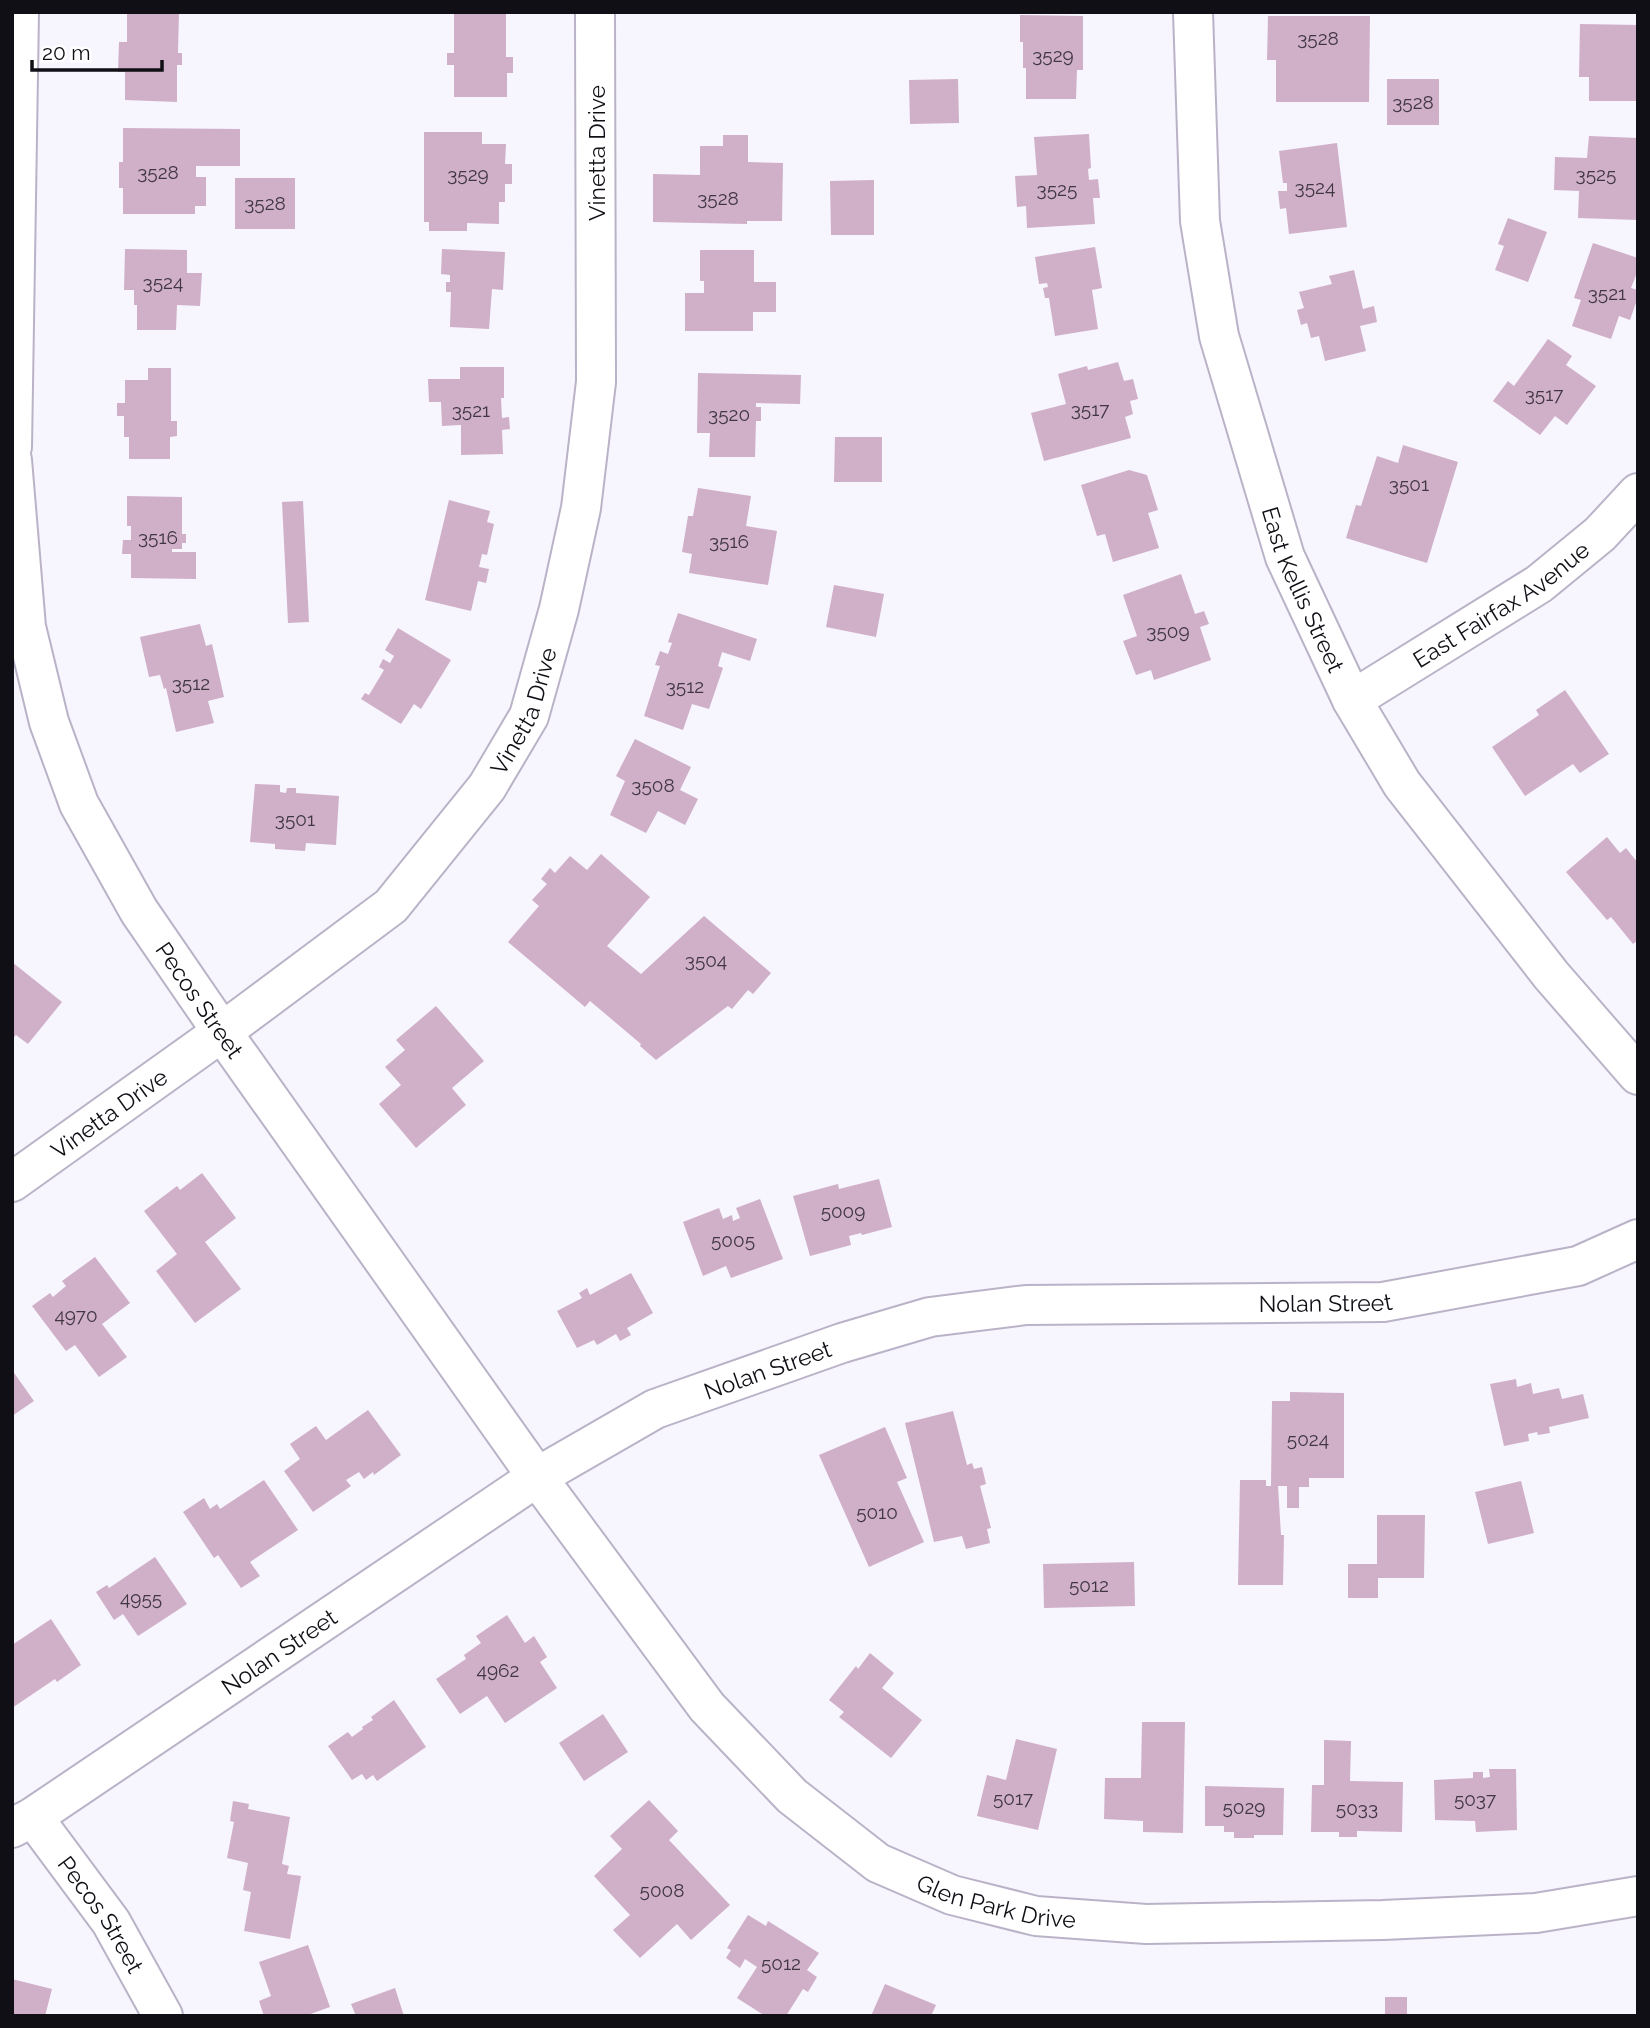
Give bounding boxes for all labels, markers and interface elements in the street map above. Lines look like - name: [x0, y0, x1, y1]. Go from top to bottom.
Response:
- house number: 3528: [1297, 27, 1339, 49]
- scale bar: [32, 28, 161, 72]
- text: 20 m: [42, 40, 90, 65]
- house number: 3529: [1032, 44, 1074, 66]
- street label: Vinetta Drive: [583, 85, 610, 221]
- house number: 3528: [1392, 91, 1434, 113]
- house number: 3528: [137, 161, 179, 183]
- house number: 3529: [447, 163, 489, 185]
- house number: 3525: [1576, 163, 1616, 185]
- house number: 3524: [1295, 176, 1335, 198]
- house number: 3525: [1037, 178, 1077, 200]
- house number: 3528: [697, 187, 739, 209]
- house number: 3528: [244, 192, 286, 214]
- house number: 3524: [143, 271, 183, 293]
- house number: 3521: [1588, 282, 1626, 304]
- house number: 3517: [1525, 383, 1563, 405]
- house number: 3517: [1071, 398, 1109, 420]
- house number: 3521: [452, 399, 490, 421]
- house number: 3520: [708, 403, 750, 425]
- house number: 3501: [1389, 473, 1429, 495]
- street label: East Kellis Street: [1257, 503, 1350, 676]
- house number: 3516: [138, 526, 178, 548]
- house number: 3516: [709, 530, 749, 552]
- street label: East Fairfax Avenue: [1408, 535, 1594, 673]
- house number: 3509: [1146, 620, 1190, 642]
- street label: Vinetta Drive: [484, 644, 561, 779]
- house number: 3512: [172, 672, 210, 694]
- house number: 3512: [666, 675, 704, 697]
- house number: 3508: [631, 774, 675, 796]
- house number: 3501: [275, 808, 315, 830]
- street label: Pecos Street: [151, 937, 250, 1063]
- house number: 3504: [685, 949, 727, 971]
- street label: Vinetta Drive: [46, 1062, 172, 1163]
- house number: 5009: [821, 1200, 865, 1222]
- house number: 5005: [711, 1229, 755, 1251]
- street label: Nolan Street: [1259, 1287, 1394, 1317]
- house number: 4970: [54, 1304, 98, 1326]
- street label: Nolan Street: [700, 1334, 835, 1404]
- house number: 5024: [1287, 1428, 1329, 1450]
- house number: 5010: [856, 1501, 898, 1523]
- house number: 5012: [1069, 1574, 1109, 1596]
- house number: 4955: [120, 1587, 162, 1609]
- street label: Nolan Street: [216, 1603, 342, 1700]
- house number: 4962: [477, 1659, 519, 1681]
- house number: 5017: [993, 1787, 1033, 1809]
- house number: 5037: [1454, 1788, 1496, 1810]
- house number: 5029: [1222, 1796, 1266, 1818]
- house number: 5033: [1336, 1797, 1378, 1819]
- street label: Pecos Street: [53, 1850, 150, 1977]
- street label: Glen Park Drive: [913, 1868, 1077, 1932]
- house number: 5008: [640, 1879, 684, 1901]
- house number: 5012: [761, 1952, 801, 1974]

